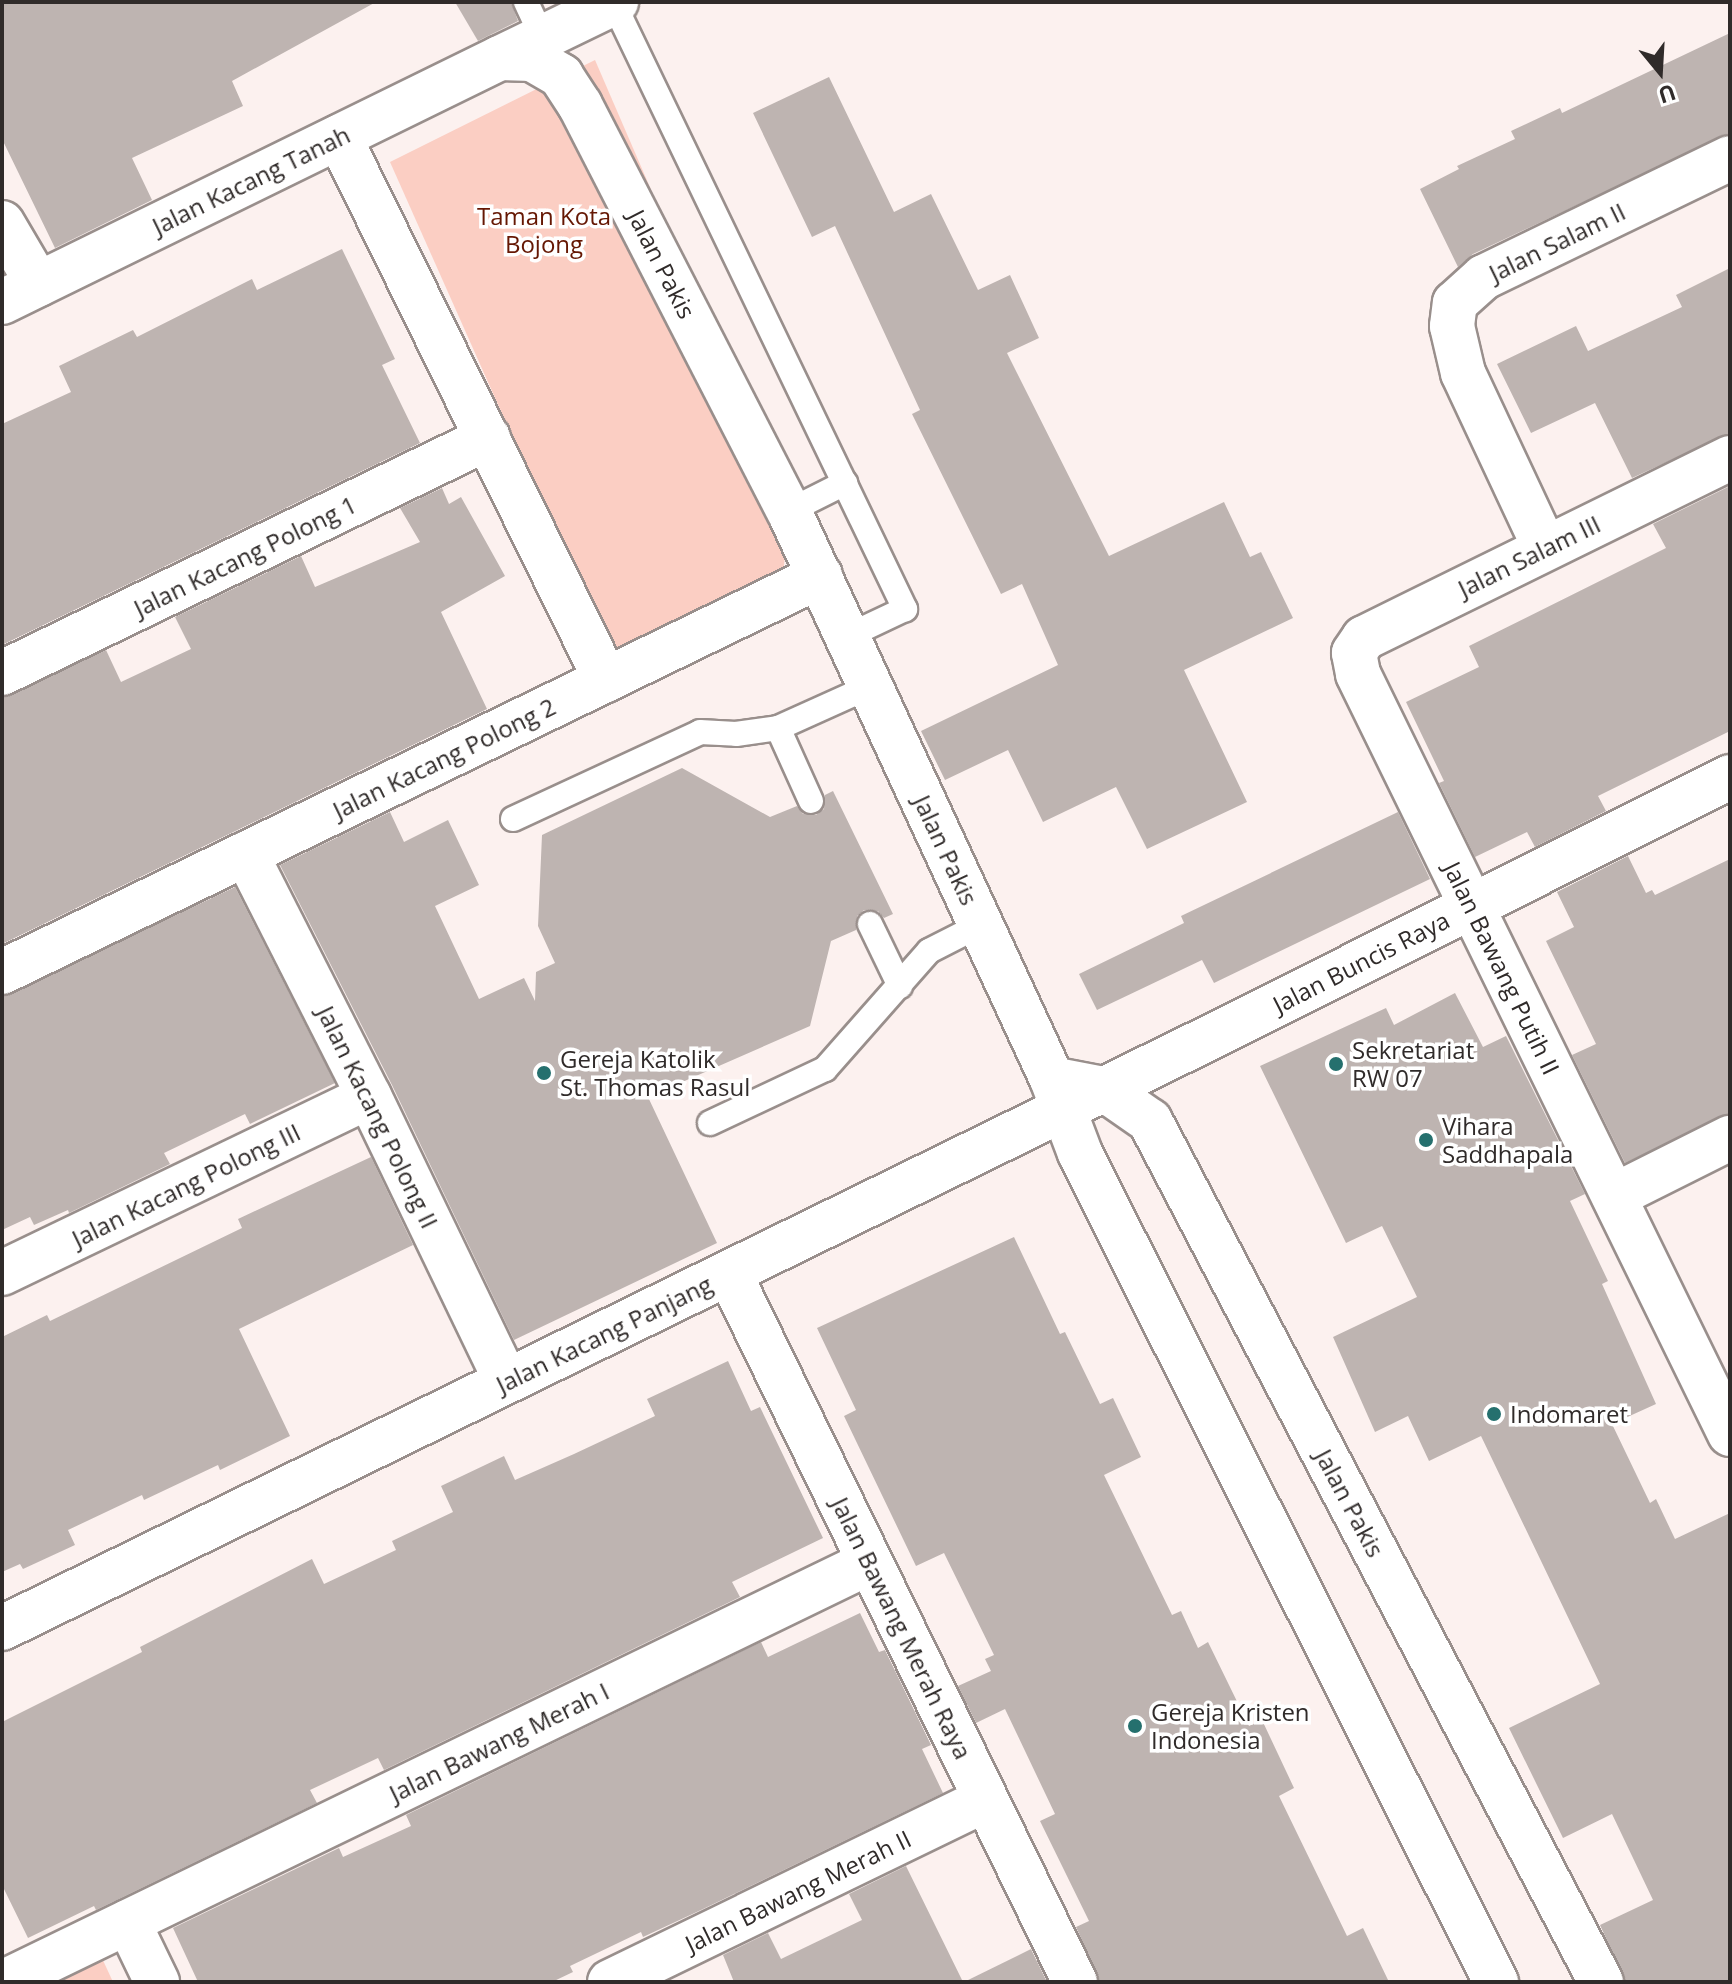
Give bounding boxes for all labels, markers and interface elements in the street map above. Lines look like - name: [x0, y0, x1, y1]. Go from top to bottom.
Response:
- north arrow: [1620, 32, 1700, 112]
- text: U: [1655, 78, 1680, 112]
- street label: Jalan Kacang Tanah: [147, 120, 355, 240]
- street label: Jalan Salam II: [1484, 197, 1630, 287]
- park label: Taman Kota Bojong: [477, 202, 611, 258]
- street label: Jalan Pakis: [622, 205, 702, 323]
- street label: Jalan Kacang Polong 1: [129, 490, 361, 622]
- street label: Jalan Salam III: [1453, 509, 1605, 603]
- street label: Jalan Kacang Polong 2: [328, 692, 560, 824]
- street label: Jalan Pakis: [908, 790, 984, 910]
- street label: Jalan Bawang Putih II: [1438, 857, 1566, 1079]
- street label: Jalan Buncis Raya: [1268, 905, 1454, 1019]
- street label: Jalan Kacang Polong II: [312, 1001, 444, 1233]
- place label: Sekretariat RW 07: [1352, 1036, 1474, 1092]
- place label: Gereja Katolik St. Thomas Rasul: [560, 1045, 750, 1101]
- marker: Sekretariat RW 07: [1327, 1055, 1345, 1073]
- marker: Gereja Katolik St. Thomas Rasul: [535, 1064, 553, 1082]
- place label: Vihara Saddhapala: [1442, 1112, 1573, 1168]
- street label: Jalan Kacang Polong III: [67, 1117, 305, 1253]
- marker: Vihara Saddhapala: [1417, 1131, 1435, 1149]
- street label: Jalan Kacang Panjang: [491, 1269, 717, 1399]
- place label: Indomaret: [1510, 1400, 1628, 1428]
- marker: Indomaret: [1485, 1405, 1503, 1423]
- street label: Jalan Pakis: [1310, 1444, 1390, 1562]
- street label: Jalan Bawang Merah Raya: [826, 1492, 978, 1764]
- street label: Jalan Bawang Merah I: [384, 1676, 614, 1808]
- place label: Gereja Kristen Indonesia: [1151, 1698, 1310, 1754]
- marker: Gereja Kristen Indonesia: [1126, 1717, 1144, 1735]
- street label: Jalan Bawang Merah II: [680, 1824, 916, 1958]

